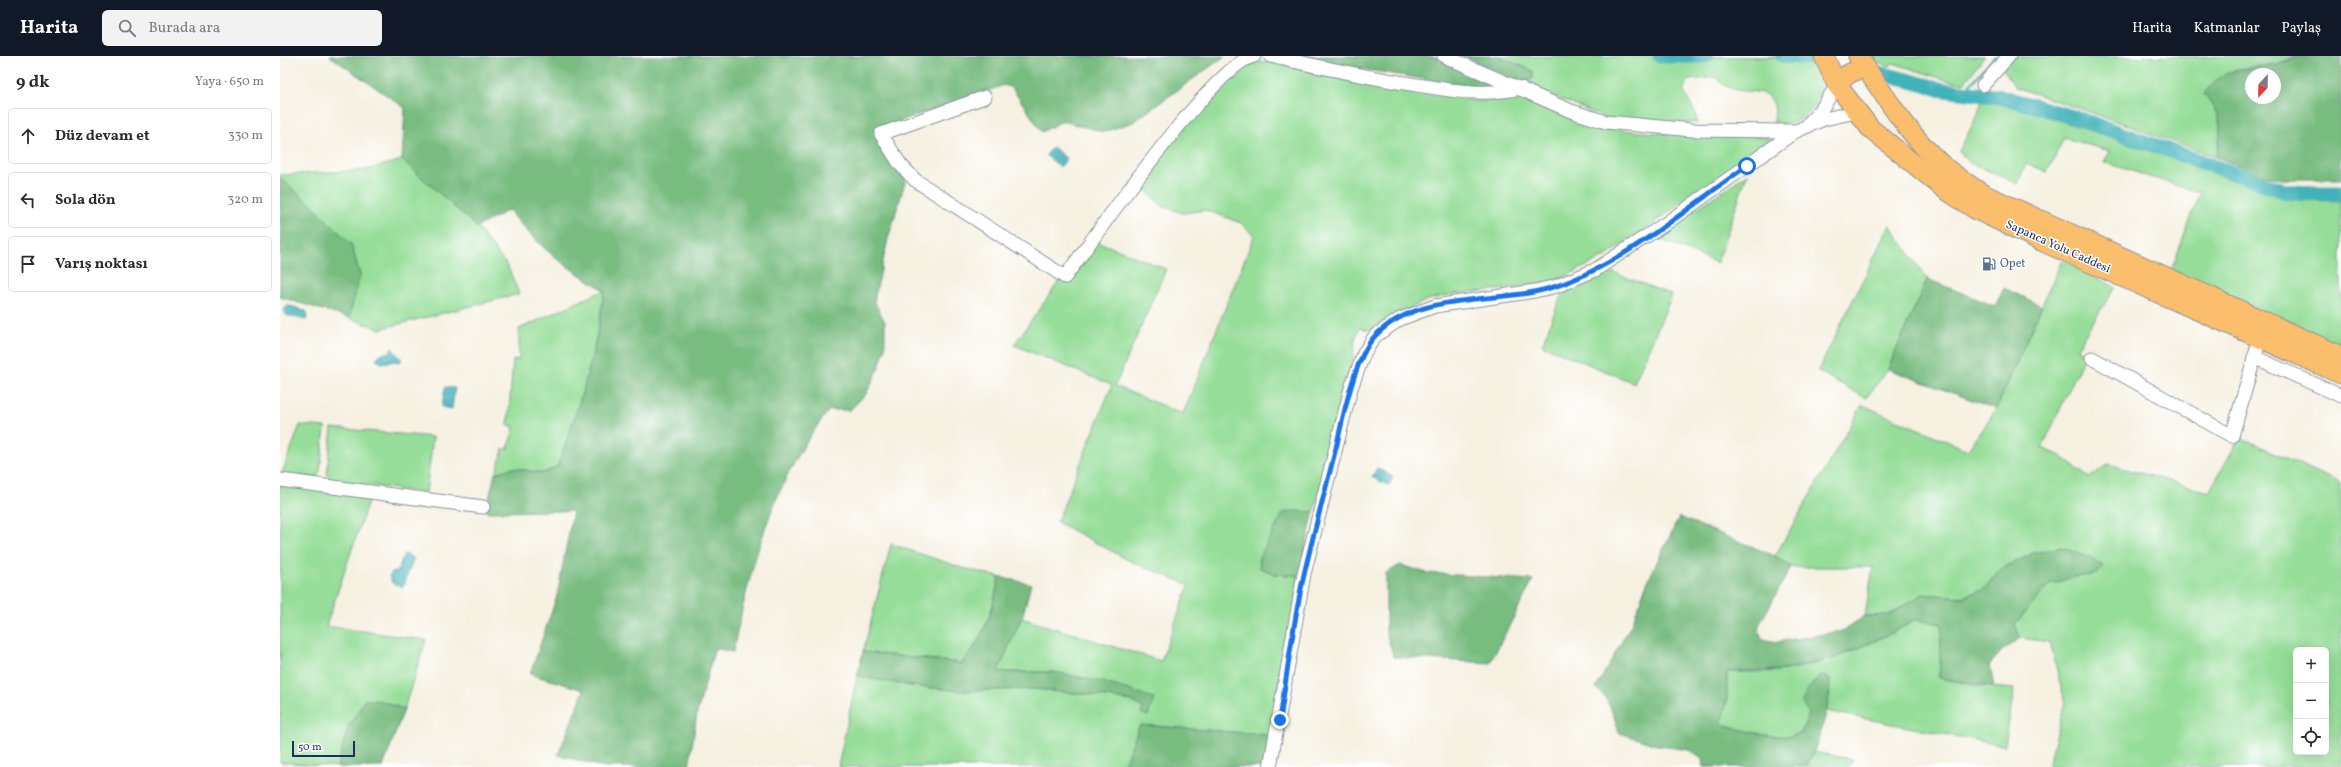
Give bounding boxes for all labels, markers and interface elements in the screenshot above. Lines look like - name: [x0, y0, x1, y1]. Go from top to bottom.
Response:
- search box: [102, 10, 382, 46]
- text: Harita: [20, 15, 78, 41]
- icon: search: [116, 17, 138, 39]
- text: Burada ara: [148, 18, 220, 39]
- text: Harita: [2132, 19, 2172, 38]
- text: Katmanlar: [2194, 19, 2260, 38]
- text: Paylaş: [2282, 19, 2321, 38]
- north arrow: [2245, 68, 2281, 104]
- text: 9 dk: [16, 71, 49, 94]
- text: Yaya · 650 m: [195, 73, 264, 91]
- icon: ahead: [17, 125, 39, 147]
- text: Düz devam et: [55, 126, 150, 147]
- text: 330 m: [228, 127, 263, 145]
- route start: [1738, 157, 1756, 175]
- icon: left: [17, 189, 39, 211]
- text: Sola dön: [55, 190, 116, 211]
- text: 320 m: [228, 191, 263, 209]
- street label: Sapanca Yolu Caddesi: [2003, 217, 2113, 278]
- icon: arrive: [17, 253, 39, 275]
- text: Varış noktası: [55, 254, 148, 275]
- fuel station icon: Opet: [1981, 256, 1997, 272]
- place label: Opet: [2000, 256, 2026, 272]
- map controls: [2293, 647, 2329, 755]
- button: +: [2293, 647, 2329, 683]
- button: −: [2293, 683, 2329, 719]
- route end: [1271, 711, 1289, 729]
- button: locate: [2293, 719, 2329, 755]
- scale bar: [292, 739, 355, 758]
- text: 50 m: [298, 740, 322, 755]

